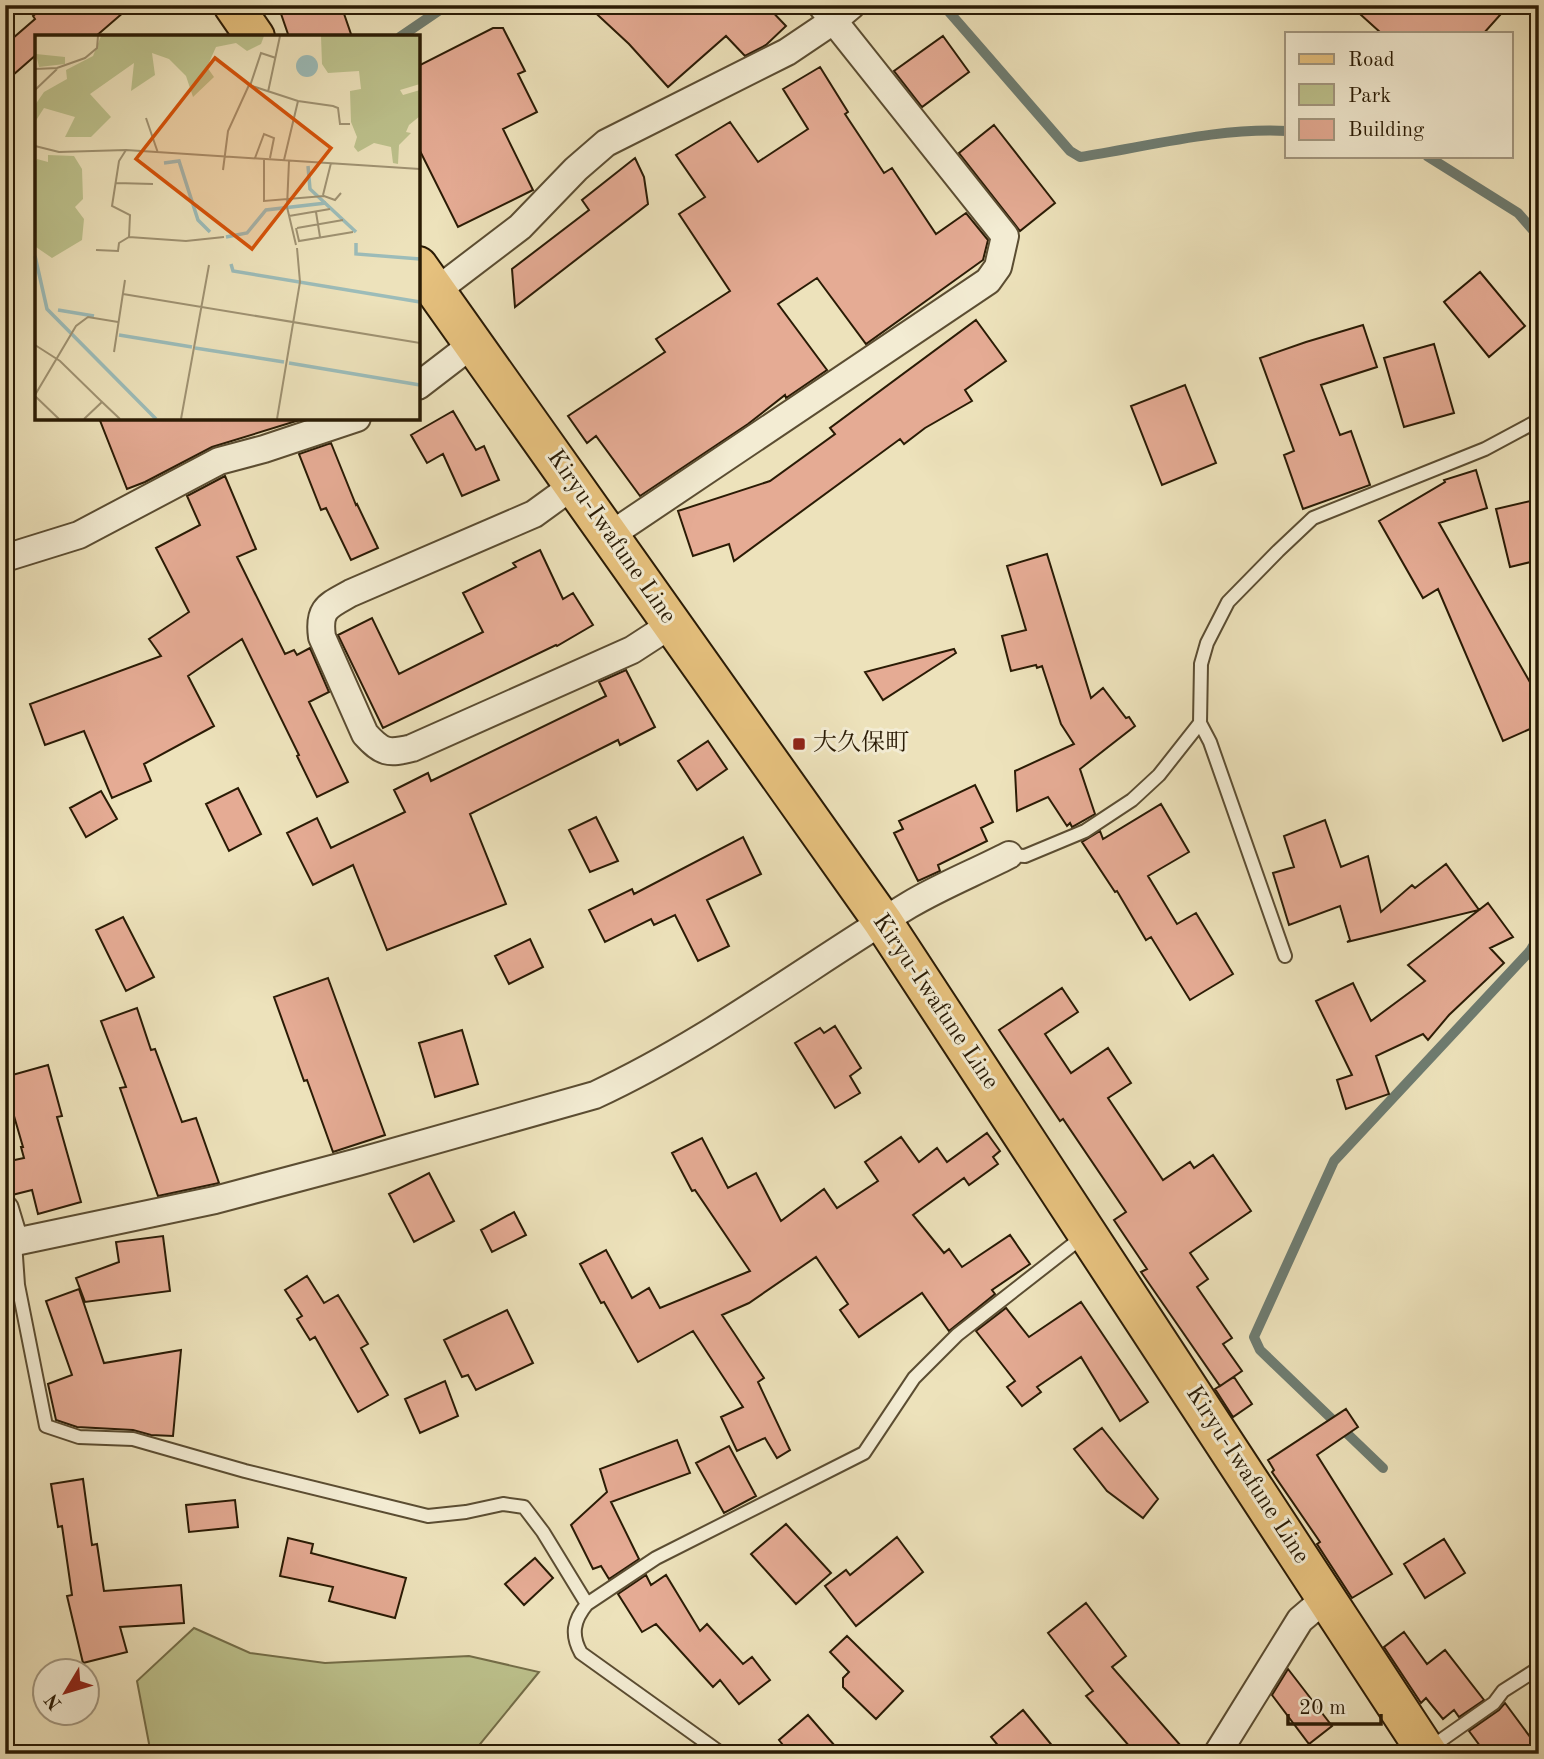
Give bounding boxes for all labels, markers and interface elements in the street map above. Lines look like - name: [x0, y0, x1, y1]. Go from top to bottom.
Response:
- legend: [1285, 32, 1512, 158]
- inset map: [35, 35, 420, 420]
- text: Road: [1348, 50, 1395, 71]
- text: Park: [1348, 86, 1391, 107]
- text: Building: [1348, 120, 1425, 141]
- street label: Kiryu-Iwafune Line: [542, 446, 680, 628]
- place label: 大久保町: [813, 729, 909, 756]
- marker: 大久保町: [791, 736, 807, 752]
- street label: Kiryu-Iwafune Line: [867, 910, 1003, 1094]
- street label: Kiryu-Iwafune Line: [1181, 1382, 1313, 1568]
- north arrow: [32, 1658, 102, 1728]
- scale bar: [1288, 1682, 1381, 1726]
- text: N: [42, 1689, 67, 1713]
- text: 20 m: [1299, 1698, 1346, 1719]

